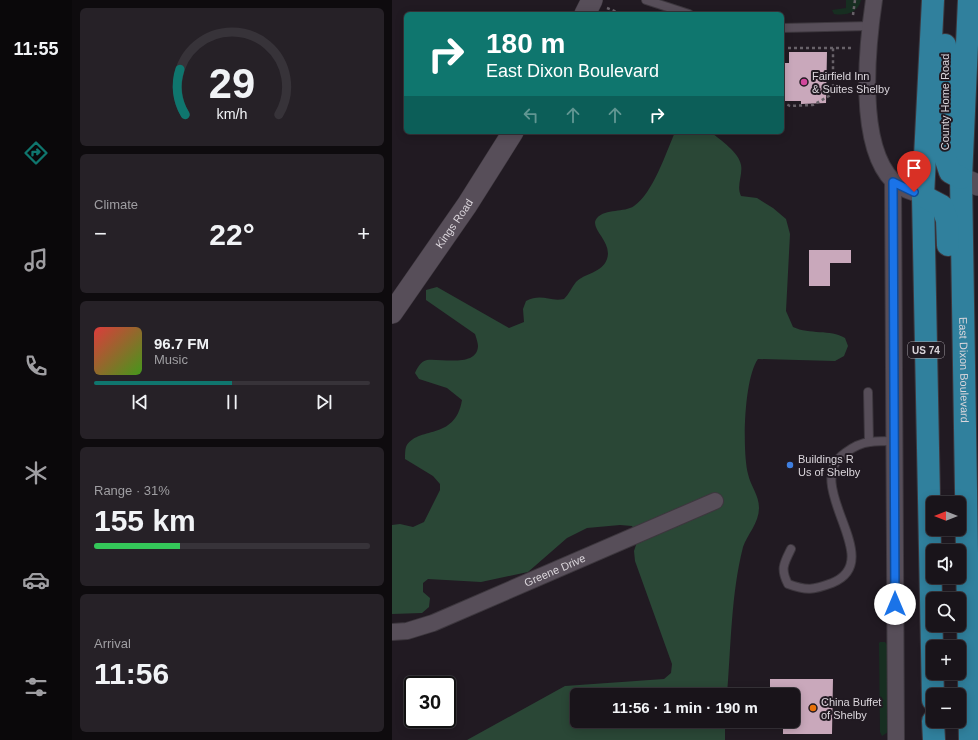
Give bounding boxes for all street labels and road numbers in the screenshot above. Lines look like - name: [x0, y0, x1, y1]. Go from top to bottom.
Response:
- street label: County Home Road: [939, 54, 951, 150]
- street label: Kings Road: [433, 197, 475, 250]
- street label: East Dixon Boulevard: [957, 317, 971, 423]
- road number: US 74: [908, 342, 944, 358]
- street label: Greene Drive: [522, 552, 587, 589]

